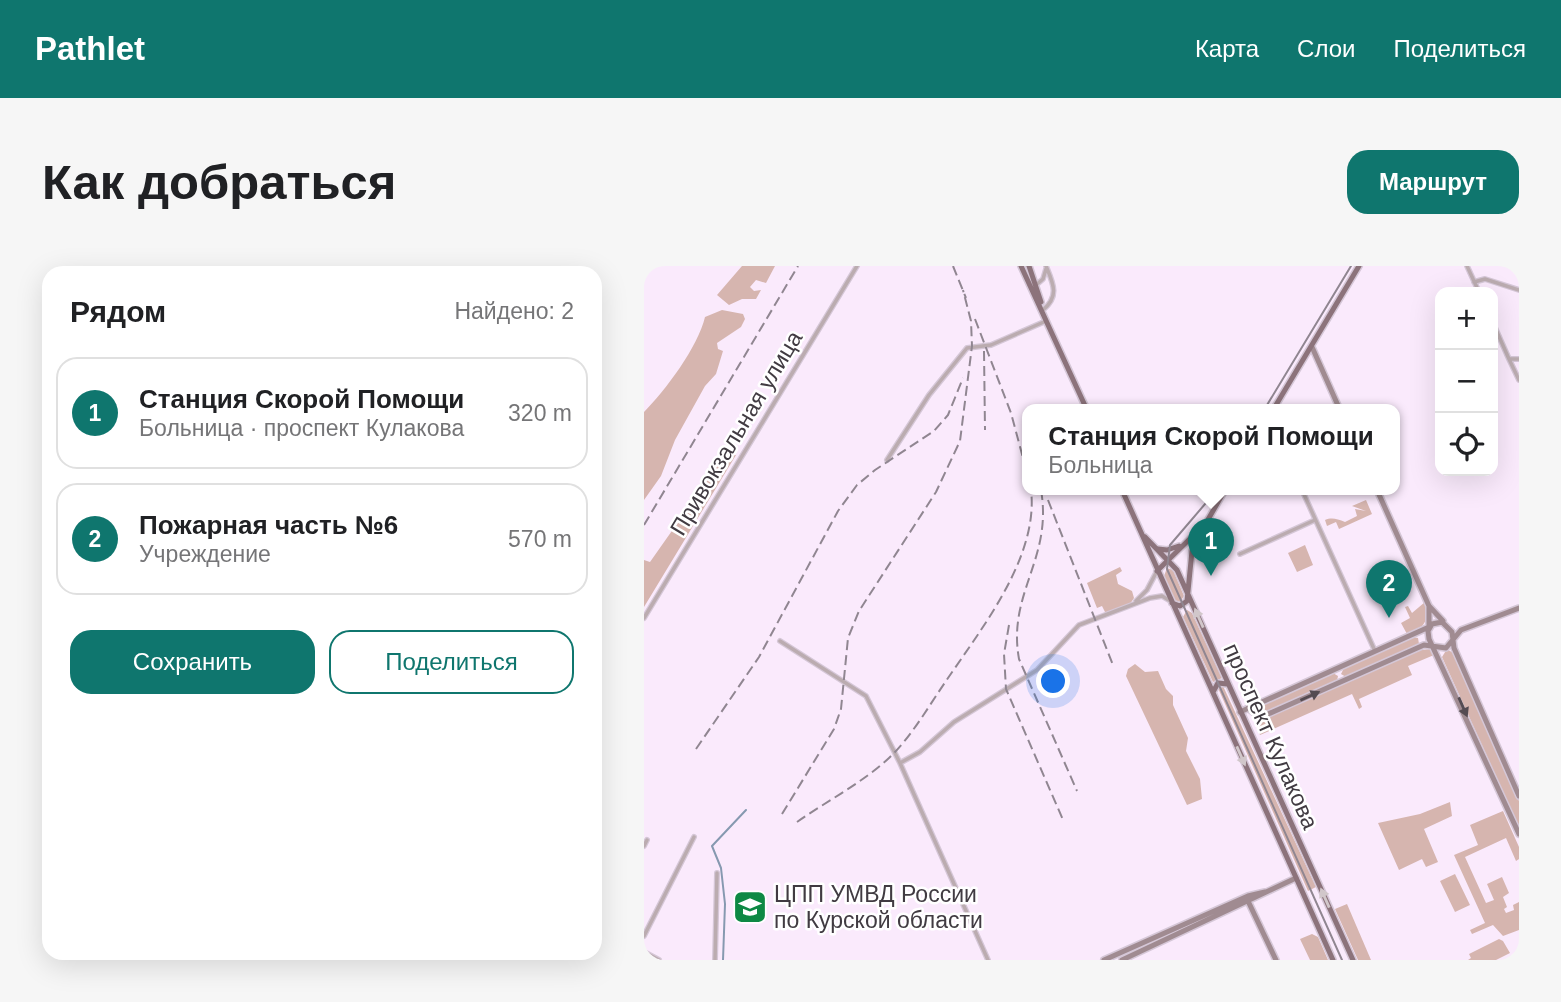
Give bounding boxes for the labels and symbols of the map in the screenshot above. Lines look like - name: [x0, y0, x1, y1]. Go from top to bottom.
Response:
- street label: Привокзальная улица: [665, 326, 807, 540]
- pin: 1: [1188, 518, 1234, 576]
- pin: 2: [1366, 560, 1412, 618]
- one-way arrow: [1193, 608, 1204, 629]
- street label: проспект Кулакова: [1218, 639, 1324, 833]
- your location: [1036, 664, 1070, 698]
- one-way arrow: [1300, 690, 1320, 702]
- one-way arrow: [1458, 697, 1469, 718]
- one-way arrow: [1235, 746, 1247, 766]
- place label: ЦПП УМВД России по Курской области: [774, 881, 983, 933]
- school or university icon: ЦПП УМВД России по Курской области: [731, 888, 769, 926]
- one-way arrow: [1319, 888, 1331, 908]

